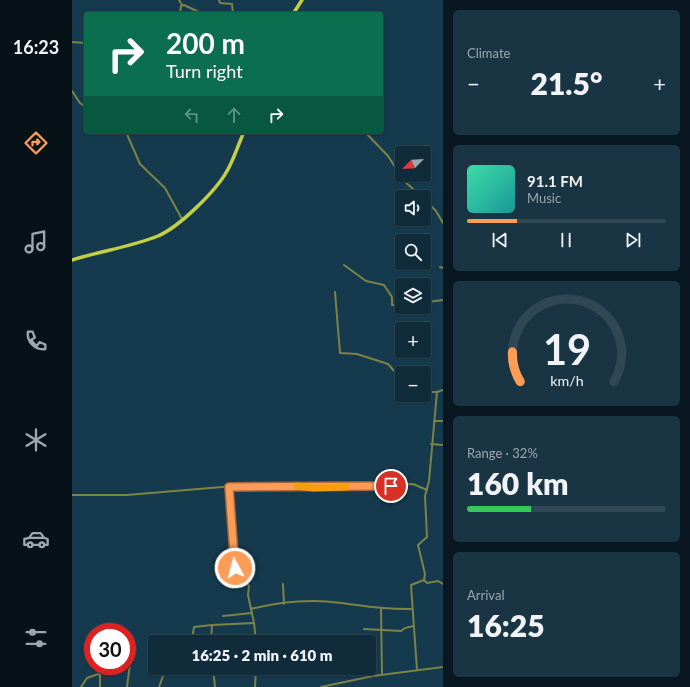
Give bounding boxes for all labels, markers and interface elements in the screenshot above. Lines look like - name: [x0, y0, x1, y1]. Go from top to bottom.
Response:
- text: 200 m: [166, 26, 245, 60]
- icon: right: [100, 28, 152, 80]
- text: 16:23: [13, 36, 59, 58]
- text: Climate: [467, 45, 510, 61]
- text: Turn right: [166, 60, 243, 82]
- text: 21.5°: [531, 65, 602, 101]
- text: −: [467, 70, 480, 97]
- text: +: [653, 70, 666, 97]
- icon: left: [181, 104, 203, 126]
- icon: ahead: [223, 104, 245, 126]
- icon: right: [265, 104, 287, 126]
- icon: directions: [22, 129, 50, 157]
- north arrow: [395, 146, 431, 182]
- map controls: [395, 146, 431, 402]
- text: 91.1 FM: [527, 172, 583, 190]
- button: sound: [395, 190, 431, 226]
- text: Music: [527, 190, 561, 206]
- icon: music: [22, 228, 50, 256]
- icon: previous: [489, 229, 511, 251]
- icon: pause: [555, 229, 577, 251]
- icon: next: [622, 229, 644, 251]
- button: search: [395, 234, 431, 270]
- button: layers: [395, 278, 431, 314]
- button: +: [395, 322, 431, 358]
- text: 19: [542, 323, 591, 373]
- icon: phone: [22, 327, 50, 355]
- button: −: [395, 366, 431, 402]
- text: km/h: [550, 371, 583, 388]
- icon: climate: [22, 426, 50, 454]
- text: Range · 32%: [467, 445, 538, 461]
- text: 160 km: [467, 465, 568, 501]
- pin: [374, 469, 408, 503]
- icon: arrive: [380, 475, 402, 497]
- icon: car: [22, 525, 50, 553]
- position arrow: [214, 547, 256, 589]
- text: Arrival: [467, 587, 504, 603]
- text: 16:25: [467, 607, 545, 643]
- speed limit sign: 30: [84, 623, 136, 675]
- icon: filters: [22, 624, 50, 652]
- text: 16:25 · 2 min · 610 m: [191, 646, 333, 664]

